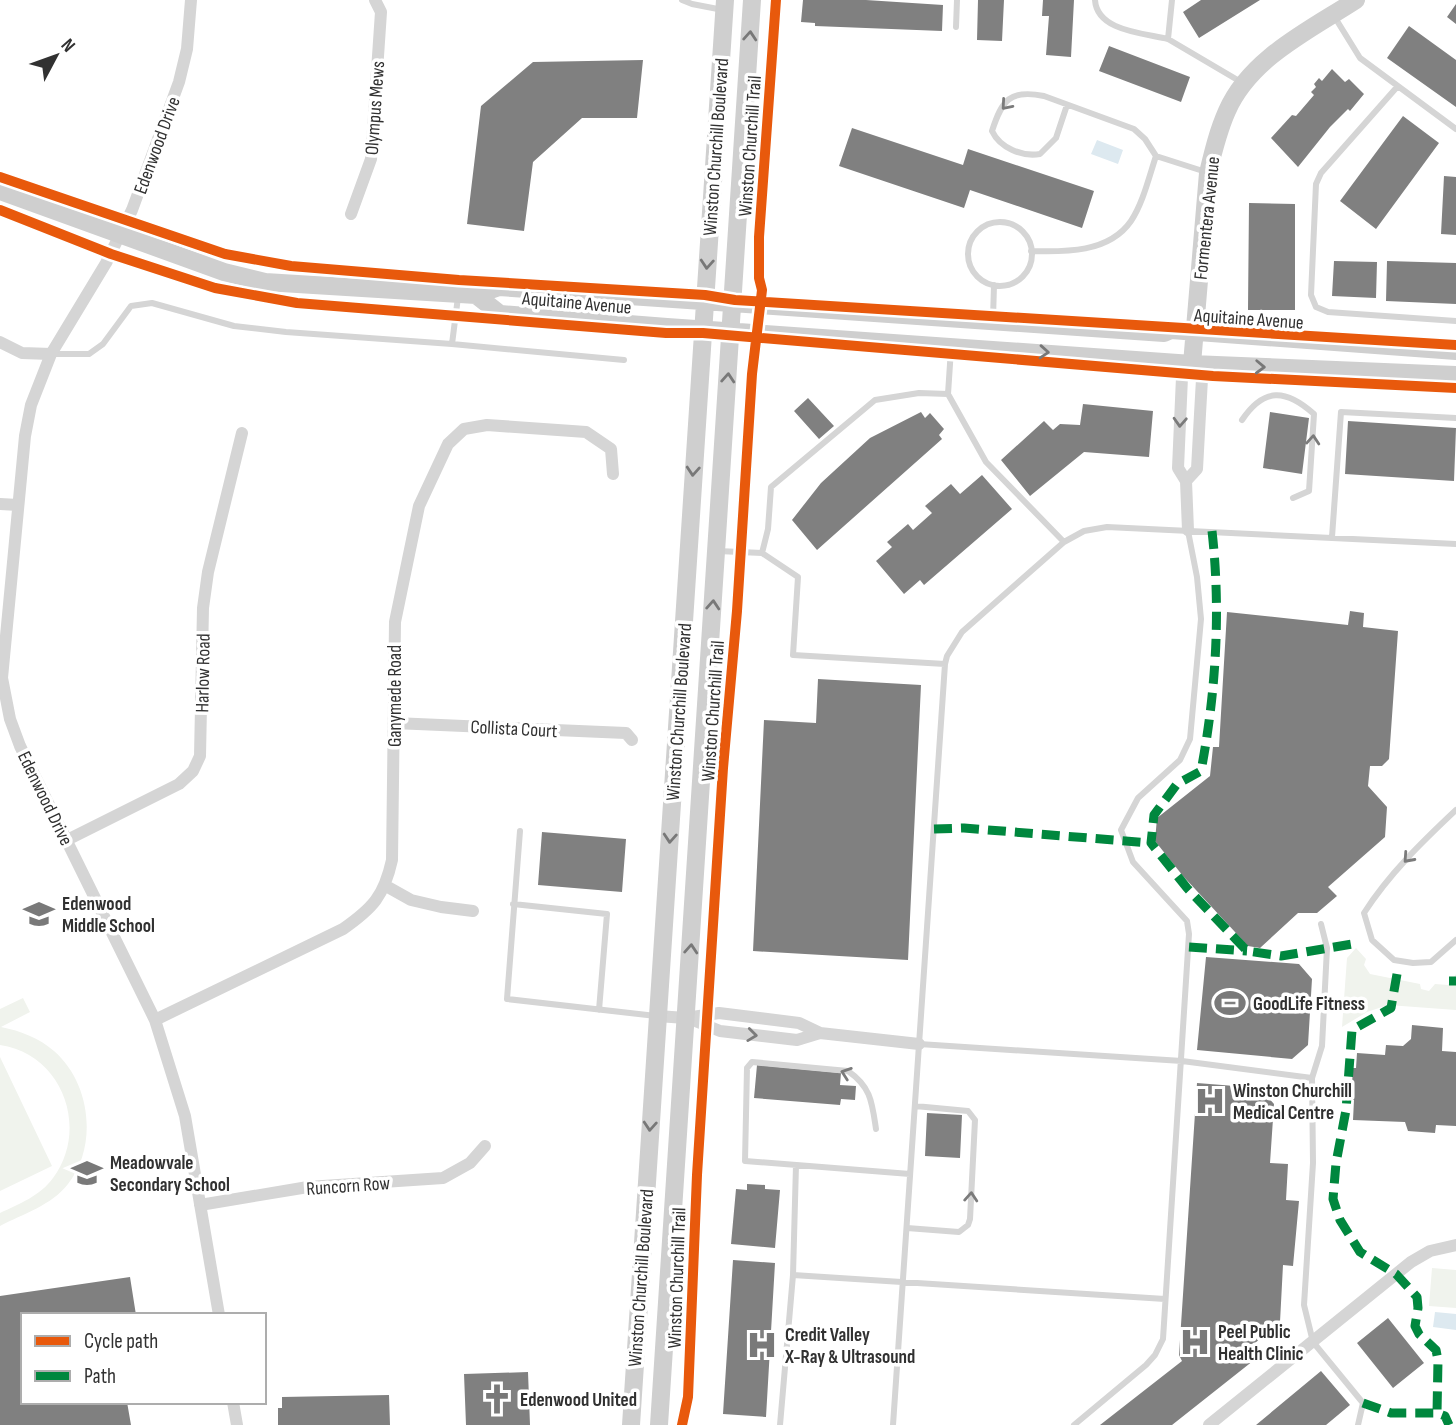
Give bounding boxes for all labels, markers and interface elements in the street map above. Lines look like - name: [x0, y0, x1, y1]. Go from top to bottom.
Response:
- north arrow: [21, 21, 91, 91]
- one-way arrow: [742, 30, 757, 41]
- text: N: [56, 34, 80, 57]
- street label: Winston Churchill Boulevard: [699, 57, 734, 237]
- street label: Olympus Mews: [361, 60, 390, 156]
- street label: Winston Churchill Trail: [734, 75, 767, 217]
- street label: Edenwood Drive: [129, 94, 186, 197]
- one-way arrow: [1002, 97, 1014, 110]
- street label: Formentera Avenue: [1190, 155, 1225, 281]
- one-way arrow: [700, 258, 715, 269]
- street label: Aquitaine Avenue: [520, 287, 632, 320]
- street label: Aquitaine Avenue: [1192, 304, 1304, 335]
- one-way arrow: [1039, 345, 1050, 360]
- one-way arrow: [1255, 359, 1266, 374]
- one-way arrow: [720, 372, 735, 383]
- one-way arrow: [1173, 417, 1188, 428]
- one-way arrow: [1305, 434, 1320, 445]
- one-way arrow: [686, 466, 701, 477]
- one-way arrow: [705, 599, 720, 610]
- street label: Winston Churchill Boulevard: [662, 622, 697, 802]
- street label: Harlow Road: [191, 633, 216, 713]
- street label: Winston Churchill Trail: [697, 640, 730, 782]
- street label: Ganymede Road: [384, 645, 407, 747]
- street label: Collista Court: [470, 716, 558, 743]
- street label: Edenwood Drive: [12, 748, 77, 849]
- one-way arrow: [662, 833, 677, 844]
- one-way arrow: [1404, 850, 1416, 863]
- place label: Edenwood Middle School: [62, 893, 155, 938]
- school or university icon: Edenwood Middle School: [22, 897, 56, 931]
- one-way arrow: [683, 944, 698, 955]
- sports icon: GoodLife Fitness: [1213, 986, 1247, 1020]
- place label: GoodLife Fitness: [1253, 993, 1365, 1016]
- one-way arrow: [746, 1027, 758, 1042]
- one-way arrow: [841, 1067, 853, 1081]
- place label: Winston Churchill Medical Centre: [1233, 1080, 1352, 1125]
- hospital icon: Winston Churchill Medical Centre: [1193, 1084, 1227, 1118]
- one-way arrow: [643, 1121, 658, 1132]
- place label: Meadowvale Secondary School: [110, 1152, 230, 1197]
- school or university icon: Meadowvale Secondary School: [70, 1156, 104, 1190]
- street label: Runcorn Row: [305, 1172, 391, 1201]
- street label: Winston Churchill Boulevard: [624, 1188, 659, 1368]
- one-way arrow: [963, 1191, 978, 1202]
- street label: Winston Churchill Trail: [664, 1207, 691, 1349]
- legend: [21, 1313, 266, 1404]
- place label: Peel Public Health Clinic: [1218, 1321, 1304, 1366]
- place label: Credit Valley X-Ray & Ultrasound: [784, 1324, 915, 1369]
- hospital icon: Peel Public Health Clinic: [1178, 1325, 1212, 1359]
- hospital icon: Credit Valley X-Ray & Ultrasound: [745, 1328, 779, 1362]
- text: Cycle path: [84, 1329, 158, 1354]
- text: Path: [84, 1364, 116, 1389]
- church icon: Edenwood United: [480, 1382, 514, 1416]
- place label: Edenwood United: [520, 1389, 637, 1412]

